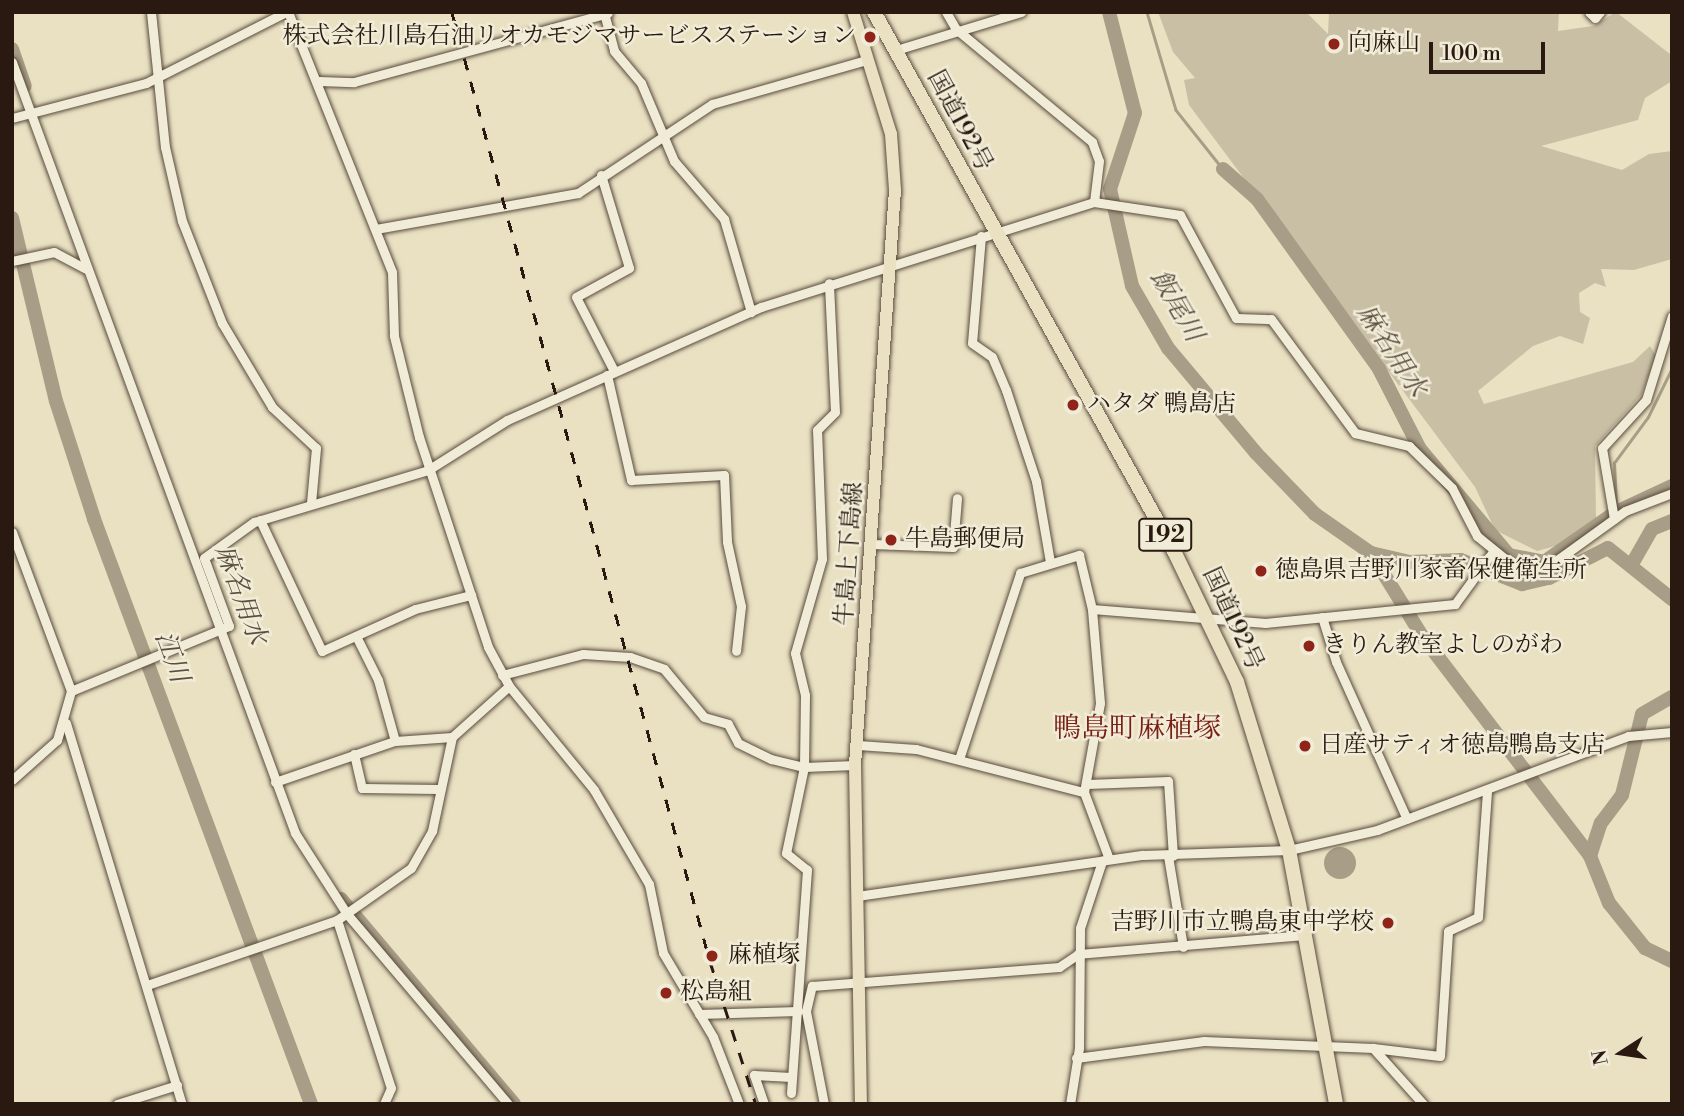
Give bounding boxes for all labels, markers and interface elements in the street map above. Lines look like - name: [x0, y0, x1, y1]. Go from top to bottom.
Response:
- place label: 株式会社川島石油リオカモジマサービスステーション: [280, 23, 856, 51]
- scale bar: [1432, 28, 1548, 72]
- marker: 株式会社川島石油リオカモジマサービスステーション: [862, 29, 878, 45]
- place label: 向麻山: [1348, 30, 1420, 58]
- marker: 向麻山: [1326, 36, 1342, 52]
- text: 100 m: [1442, 41, 1501, 67]
- street label: 国道192号: [921, 66, 997, 176]
- water label: 飯尾川: [1143, 264, 1209, 348]
- water label: 麻名用水: [1350, 299, 1432, 403]
- place label: ハタダ 鴨島店: [1087, 391, 1236, 419]
- marker: ハタダ 鴨島店: [1065, 397, 1081, 413]
- street label: 牛島上下島線: [831, 481, 869, 627]
- road number: 192: [1137, 516, 1193, 554]
- place label: 牛島郵便局: [905, 526, 1025, 554]
- marker: 牛島郵便局: [883, 532, 899, 548]
- water label: 麻名用水: [208, 541, 272, 649]
- place label: 徳島県吉野川家畜保健衛生所: [1275, 557, 1587, 585]
- street label: 国道192号: [1196, 563, 1268, 675]
- marker: 徳島県吉野川家畜保健衛生所: [1253, 563, 1269, 579]
- water label: 江川: [147, 627, 195, 687]
- place label: きりん教室よしのがわ: [1323, 632, 1563, 660]
- marker: きりん教室よしのがわ: [1301, 638, 1317, 654]
- district label: 鴨島町麻植塚: [1053, 712, 1221, 746]
- place label: 日産サティオ徳島鴨島支店: [1319, 732, 1607, 760]
- marker: 日産サティオ徳島鴨島支店: [1297, 738, 1313, 754]
- place label: 吉野川市立鴨島東中学校: [1110, 909, 1374, 937]
- marker: 吉野川市立鴨島東中学校: [1380, 915, 1396, 931]
- place label: 麻植塚: [728, 942, 800, 970]
- marker: 麻植塚: [702, 946, 722, 966]
- place label: 松島組: [680, 979, 752, 1007]
- marker: 松島組: [658, 985, 674, 1001]
- north arrow: [1586, 1018, 1656, 1088]
- text: N: [1587, 1048, 1614, 1067]

